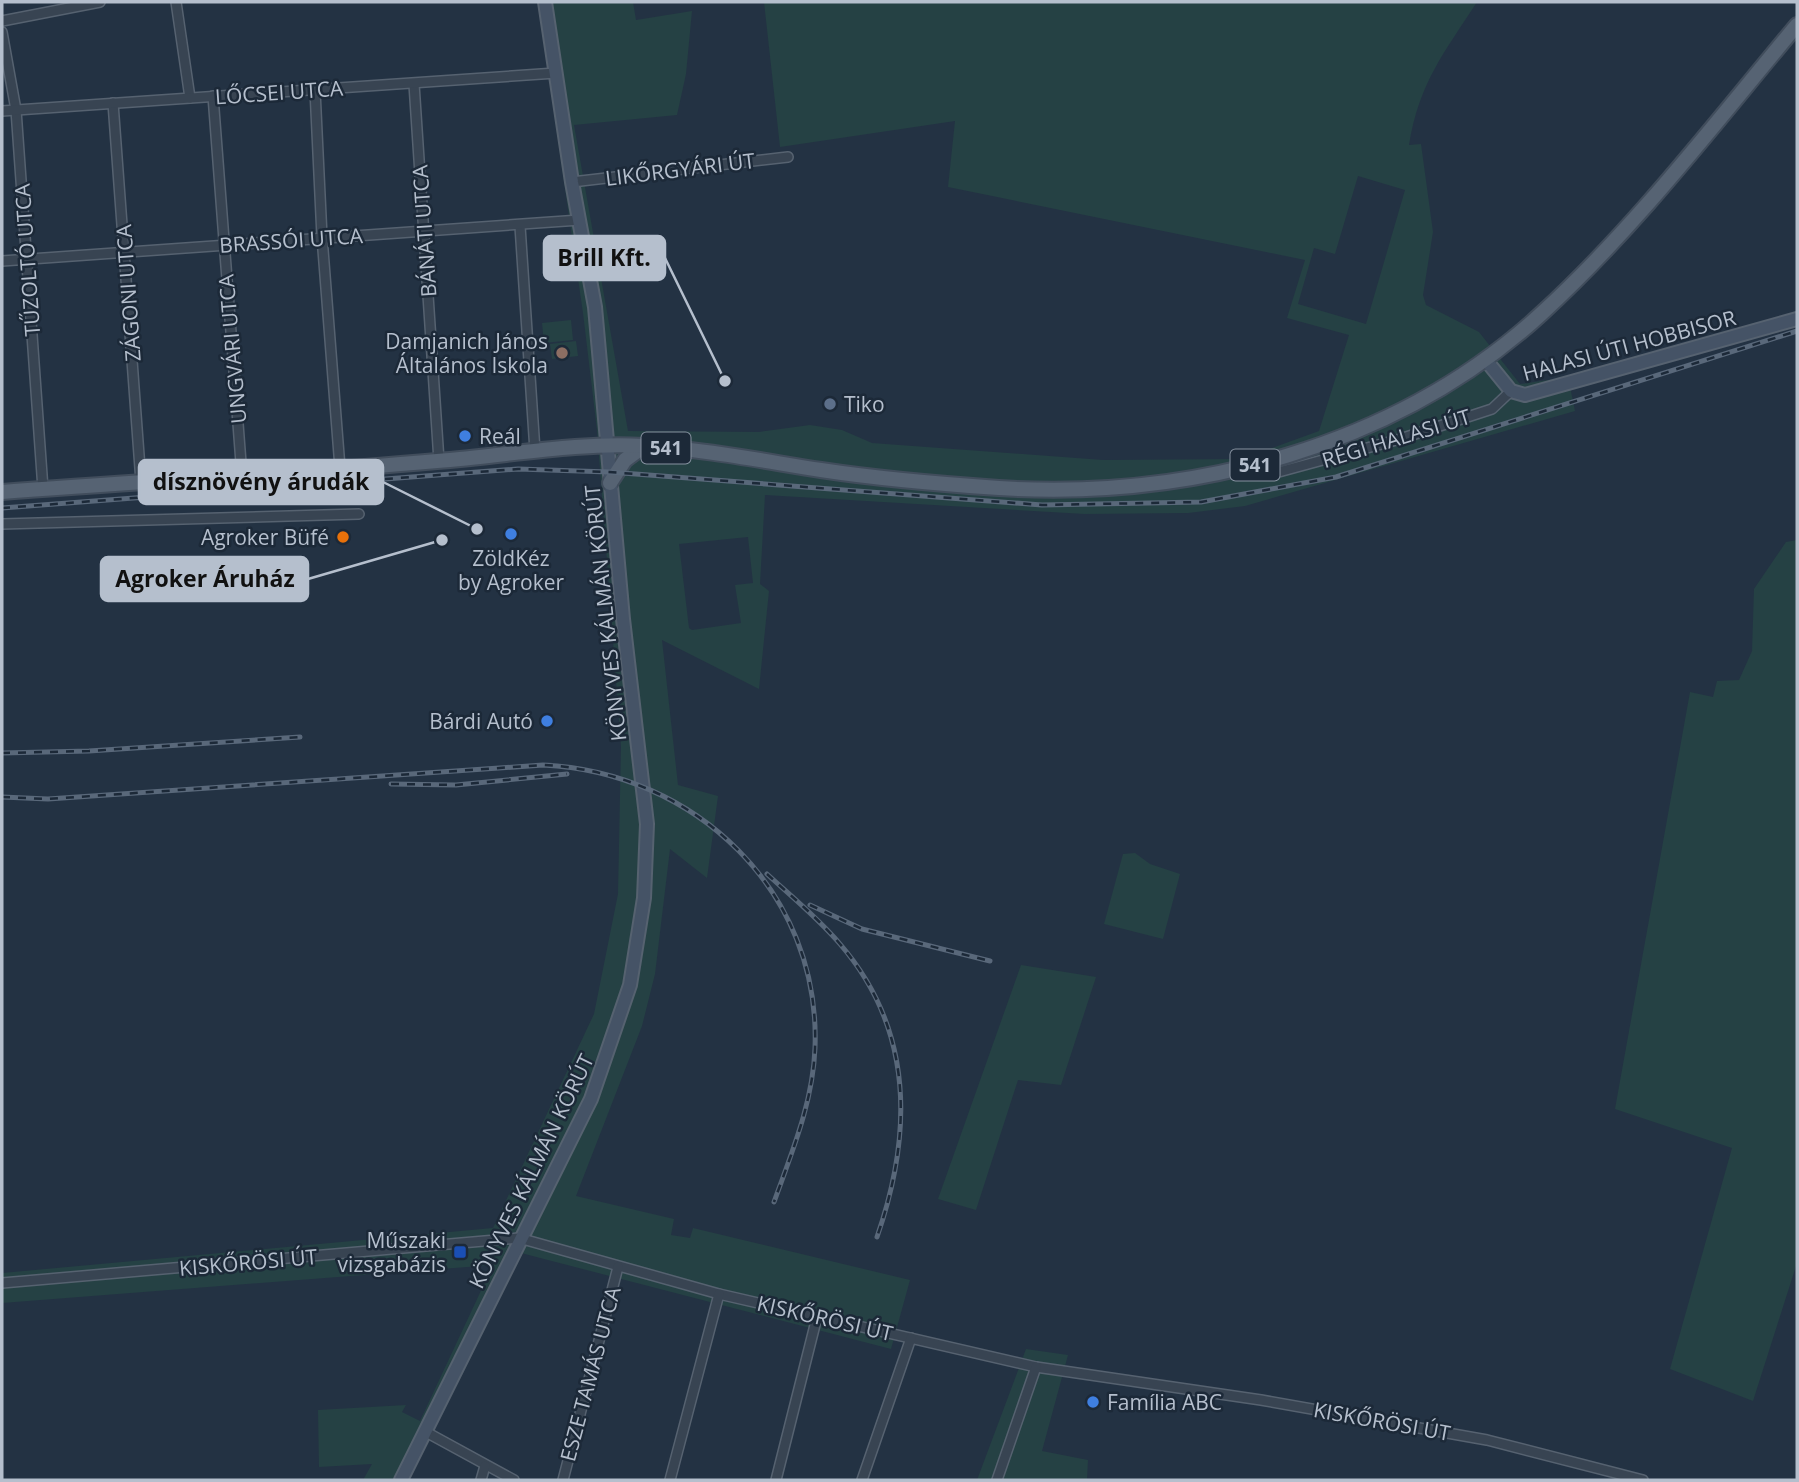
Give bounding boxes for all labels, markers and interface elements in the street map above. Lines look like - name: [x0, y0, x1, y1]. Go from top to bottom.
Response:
- street label: LŐCSEI UTCA: [214, 74, 345, 110]
- street label: LIKŐRGYÁRI ÚT: [604, 146, 757, 192]
- street label: BÁNÁTI UTCA: [405, 163, 443, 298]
- street label: TŰZOLTÓ UTCA: [8, 182, 46, 337]
- street label: BRASSÓI UTCA: [218, 221, 364, 259]
- street label: ZÁGONI UTCA: [109, 223, 147, 363]
- callout: Brill Kft.: [544, 236, 665, 280]
- text: Brill Kft.: [557, 241, 651, 273]
- street label: UNGVÁRI UTCA: [211, 272, 252, 425]
- street label: HALASI ÚTI HOBBISOR: [1519, 303, 1739, 387]
- place label: Damjanich János Általános Iskola: [385, 327, 548, 379]
- marker: Damjanich János Általános Iskola: [554, 345, 570, 361]
- place label: Tiko: [844, 390, 885, 418]
- marker: Tiko: [822, 396, 838, 412]
- street label: RÉGI HALASI ÚT: [1318, 402, 1474, 474]
- place label: Reál: [479, 422, 521, 450]
- marker: Reál: [457, 428, 473, 444]
- road number: 541: [642, 432, 690, 463]
- road number: 541: [1230, 450, 1280, 480]
- callout: dísznövény árudák: [139, 460, 383, 504]
- text: dísznövény árudák: [153, 465, 370, 497]
- street label: KÖNYVES KÁLMÁN KÖRÚT: [578, 483, 632, 742]
- place label: Agroker Büfé: [201, 523, 329, 551]
- marker: ZöldKéz by Agroker: [503, 526, 519, 542]
- marker: Agroker Büfé: [335, 529, 351, 545]
- place label: ZöldKéz by Agroker: [458, 544, 564, 596]
- callout: Agroker Áruház: [101, 557, 308, 601]
- text: Agroker Áruház: [115, 562, 295, 594]
- place label: Bárdi Autó: [429, 707, 533, 735]
- marker: Bárdi Autó: [539, 713, 555, 729]
- street label: KÖNYVES KÁLMÁN KÖRÚT: [462, 1049, 600, 1293]
- place label: Műszaki vizsgabázis: [338, 1226, 446, 1278]
- street label: KISKŐRÖSI ÚT: [178, 1242, 319, 1282]
- marker: Műszaki vizsgabázis: [452, 1244, 468, 1260]
- street label: ESZE TAMÁS UTCA: [553, 1283, 627, 1464]
- street label: KISKŐRÖSI ÚT: [754, 1289, 896, 1347]
- place label: Família ABC: [1107, 1388, 1222, 1416]
- marker: Família ABC: [1085, 1394, 1101, 1410]
- street label: KISKŐRÖSI ÚT: [1311, 1395, 1453, 1447]

